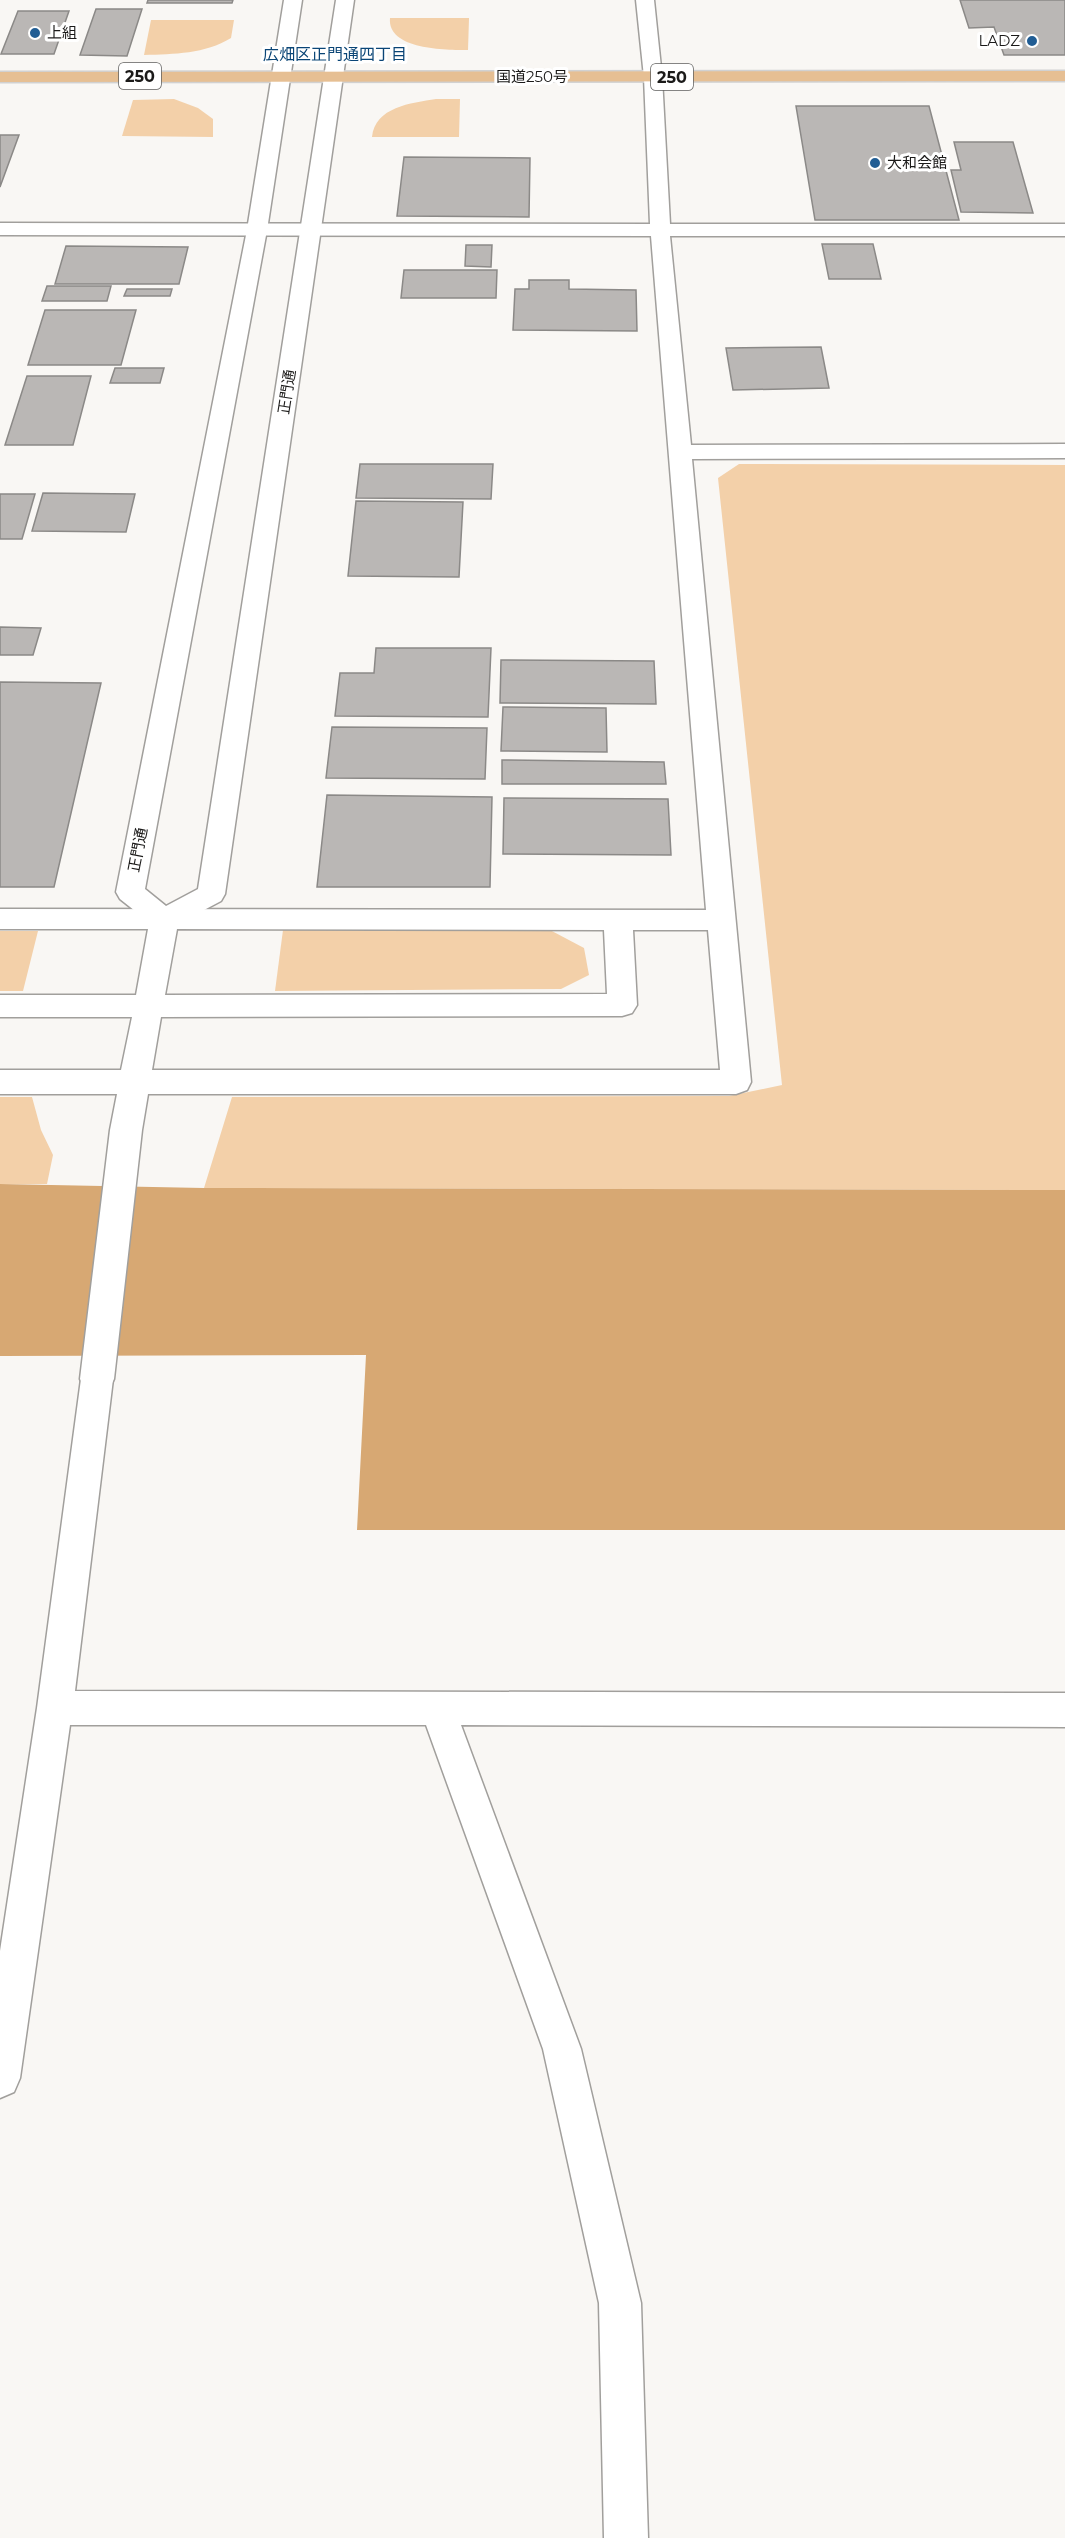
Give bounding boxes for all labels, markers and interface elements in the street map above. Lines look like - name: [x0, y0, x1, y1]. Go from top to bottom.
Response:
- place label: 上組: [47, 23, 77, 42]
- marker: 上組: [28, 26, 42, 40]
- place label: LADZ: [978, 31, 1020, 50]
- marker: LADZ: [1025, 34, 1039, 48]
- district label: 広畑区正門通四丁目: [263, 45, 407, 64]
- road number: 250: [119, 63, 161, 89]
- road number: 250: [651, 64, 693, 90]
- street label: 国道250号: [496, 67, 568, 86]
- place label: 大和会館: [887, 153, 947, 172]
- marker: 大和会館: [868, 156, 882, 170]
- street label: 正門通: [274, 368, 299, 416]
- street label: 正門通: [124, 826, 151, 874]

